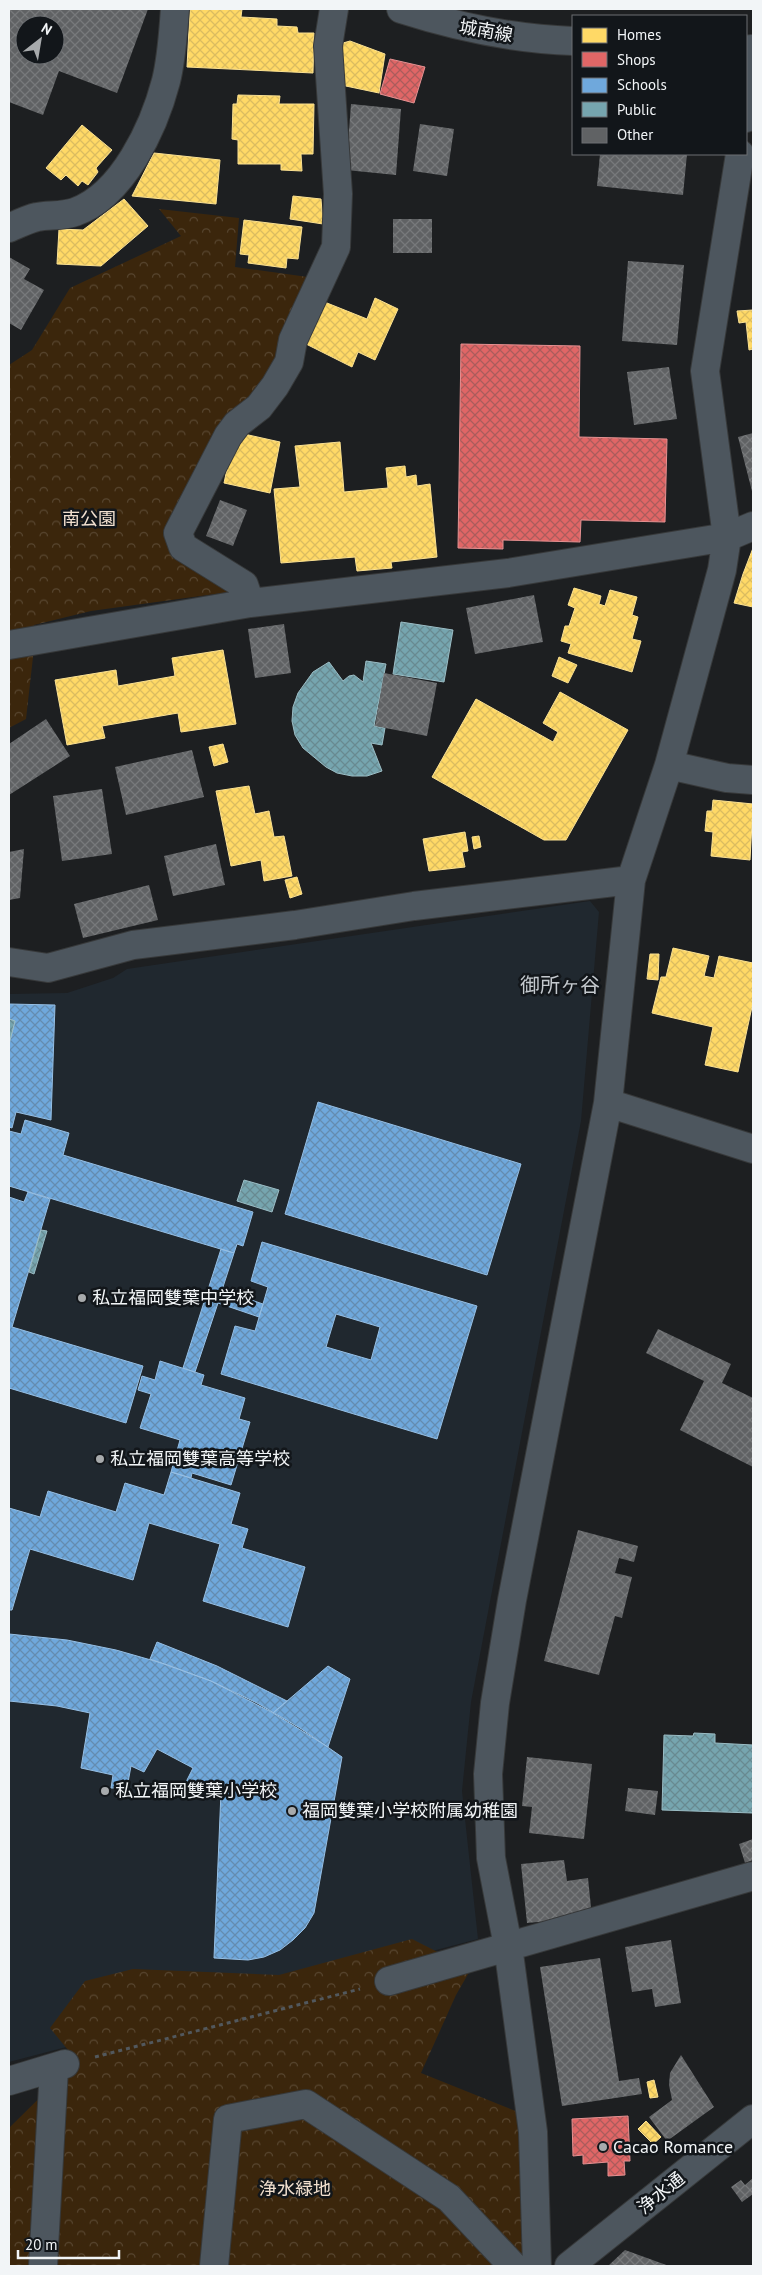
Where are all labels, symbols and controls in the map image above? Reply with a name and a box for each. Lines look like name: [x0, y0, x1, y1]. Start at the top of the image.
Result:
street label: 城南線: [458, 14, 515, 47]
north arrow: [15, 15, 65, 65]
legend: [572, 15, 747, 155]
text: N: [38, 19, 55, 39]
text: Homes: [617, 25, 661, 44]
text: Shops: [617, 50, 656, 69]
text: Schools: [617, 75, 667, 94]
text: Public: [617, 100, 656, 119]
text: Other: [617, 125, 653, 144]
park label: 南公園: [62, 507, 116, 530]
district label: 御所ヶ谷: [520, 972, 600, 998]
place label: 私立福岡雙葉中学校: [92, 1286, 254, 1309]
marker: 私立福岡雙葉中学校: [76, 1292, 88, 1304]
place label: 私立福岡雙葉高等学校: [110, 1447, 290, 1470]
marker: 私立福岡雙葉高等学校: [94, 1453, 106, 1465]
place label: 私立福岡雙葉小学校: [115, 1779, 277, 1802]
marker: 私立福岡雙葉小学校: [99, 1785, 111, 1797]
place label: 福岡雙葉小学校附属幼稚園: [302, 1799, 518, 1822]
marker: 福岡雙葉小学校附属幼稚園: [286, 1805, 298, 1817]
place label: Cacao Romance: [613, 2135, 733, 2158]
marker: Cacao Romance: [597, 2141, 609, 2153]
street label: 浄水通: [632, 2167, 689, 2219]
park label: 浄水緑地: [259, 2177, 331, 2200]
scale bar: [18, 2228, 119, 2260]
text: 20 m: [25, 2235, 58, 2254]

